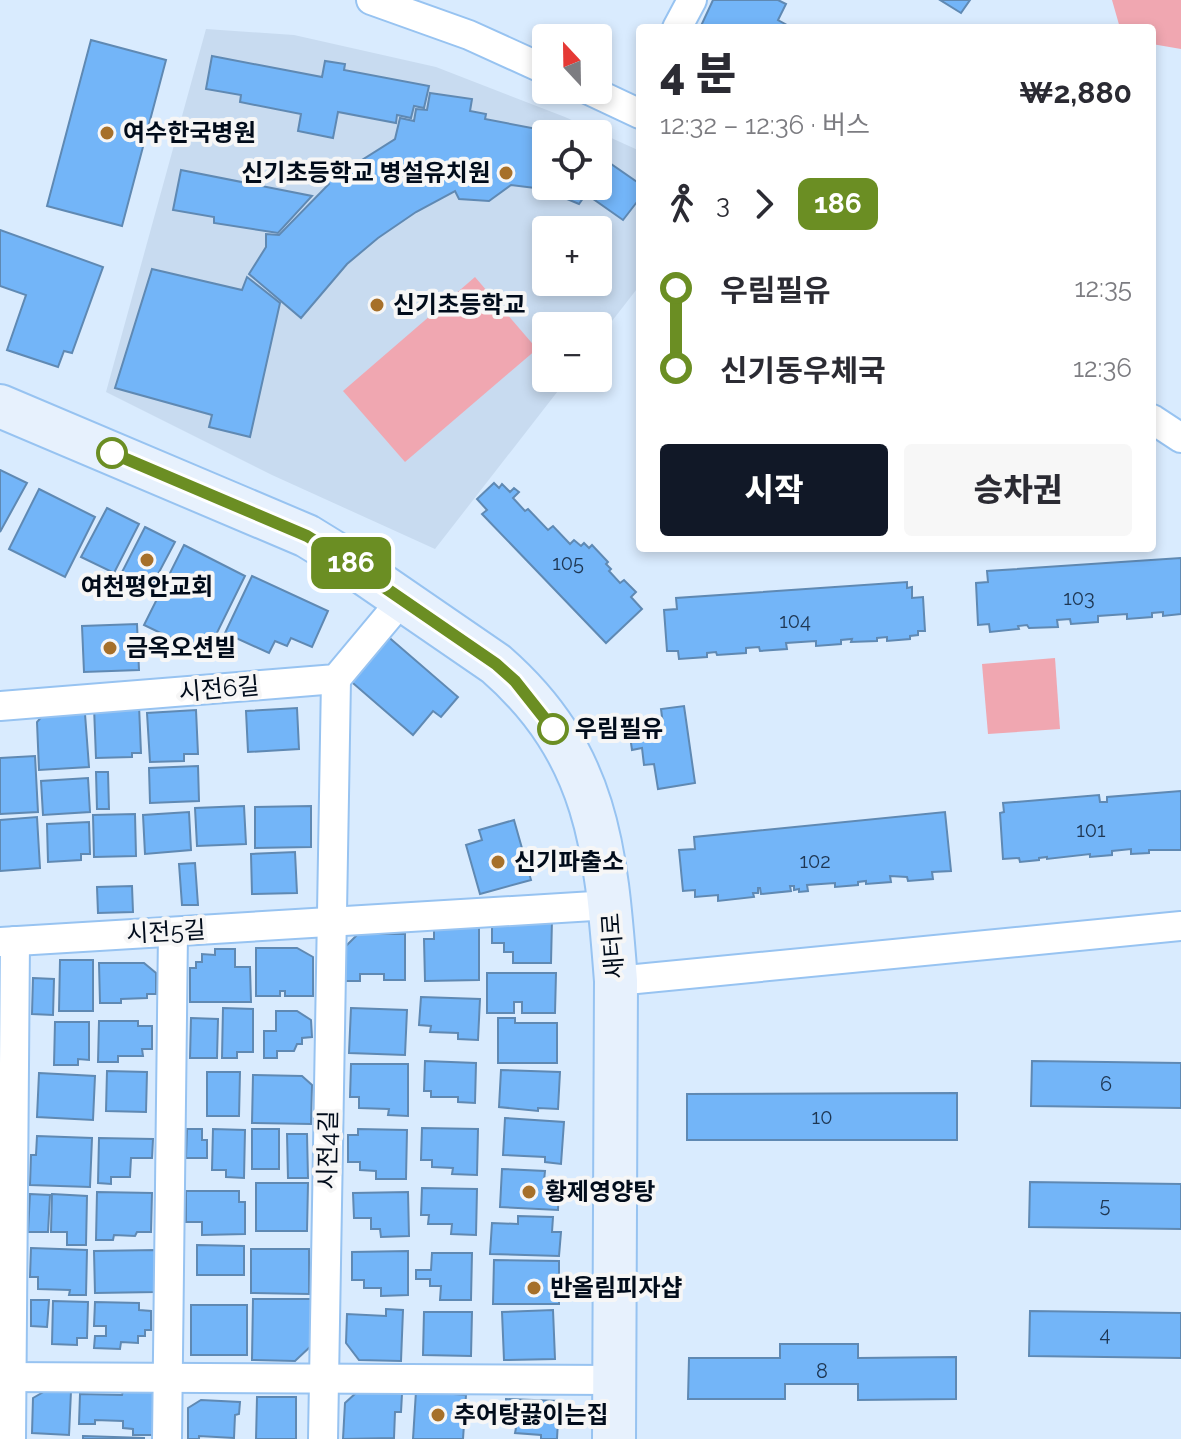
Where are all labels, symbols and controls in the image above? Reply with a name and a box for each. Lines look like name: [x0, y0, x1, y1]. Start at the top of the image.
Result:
north arrow: [532, 24, 612, 104]
map controls: [532, 24, 612, 392]
text: 4 분: [660, 48, 736, 99]
text: ₩2,880: [1019, 75, 1132, 110]
text: 12:32 – 12:36 · 버스: [660, 110, 870, 140]
place label: 여수한국병원: [123, 118, 255, 147]
button: locate: [532, 120, 612, 200]
marker: 여수한국병원: [98, 124, 116, 142]
place label: 신기초등학교 병설유치원: [241, 158, 490, 187]
marker: 신기초등학교 병설유치원: [497, 164, 515, 182]
icon: walk: [660, 182, 704, 226]
icon: forward: [742, 182, 786, 226]
text: 186: [814, 187, 862, 220]
text: 3: [716, 189, 730, 219]
button: +: [532, 216, 612, 296]
text: 우림필유: [720, 273, 830, 308]
text: 12:35: [1074, 273, 1132, 303]
place label: 신기초등학교: [393, 290, 525, 319]
marker: 신기초등학교: [368, 296, 386, 314]
button: −: [532, 312, 612, 392]
text: 신기동우체국: [720, 353, 886, 388]
text: 12:36: [1073, 353, 1132, 383]
unlabelled marker: [97, 438, 127, 468]
button: 시작: [660, 444, 888, 536]
button: 승차권: [904, 444, 1132, 536]
line badge: 186: [305, 537, 397, 589]
text: 186: [327, 546, 375, 579]
marker: 여천평안교회: [138, 551, 156, 569]
house number: 105: [552, 551, 584, 575]
place label: 여천평안교회: [81, 572, 213, 601]
house number: 103: [1063, 586, 1095, 610]
house number: 104: [779, 609, 811, 633]
place label: 금옥오션빌: [126, 633, 236, 662]
marker: 금옥오션빌: [101, 639, 119, 657]
street label: 시전6길: [177, 671, 260, 706]
marker: 우림필유: [538, 714, 568, 744]
place label: 우림필유: [575, 714, 663, 743]
house number: 101: [1076, 818, 1106, 842]
place label: 신기파출소: [514, 847, 624, 876]
house number: 102: [799, 849, 831, 873]
marker: 신기파출소: [489, 853, 507, 871]
street label: 새터로: [596, 912, 629, 980]
street label: 시전5길: [126, 915, 206, 948]
house number: 6: [1100, 1072, 1112, 1096]
house number: 10: [812, 1105, 832, 1129]
street label: 시전4길: [312, 1110, 343, 1190]
place label: 황제영양탕: [545, 1177, 655, 1206]
marker: 황제영양탕: [520, 1183, 538, 1201]
house number: 5: [1100, 1193, 1111, 1217]
place label: 반올림피자샵: [550, 1273, 682, 1302]
marker: 반올림피자샵: [525, 1279, 543, 1297]
house number: 4: [1100, 1322, 1111, 1346]
house number: 8: [816, 1359, 828, 1383]
place label: 추어탕끓이는집: [454, 1400, 609, 1429]
marker: 추어탕끓이는집: [429, 1406, 447, 1424]

